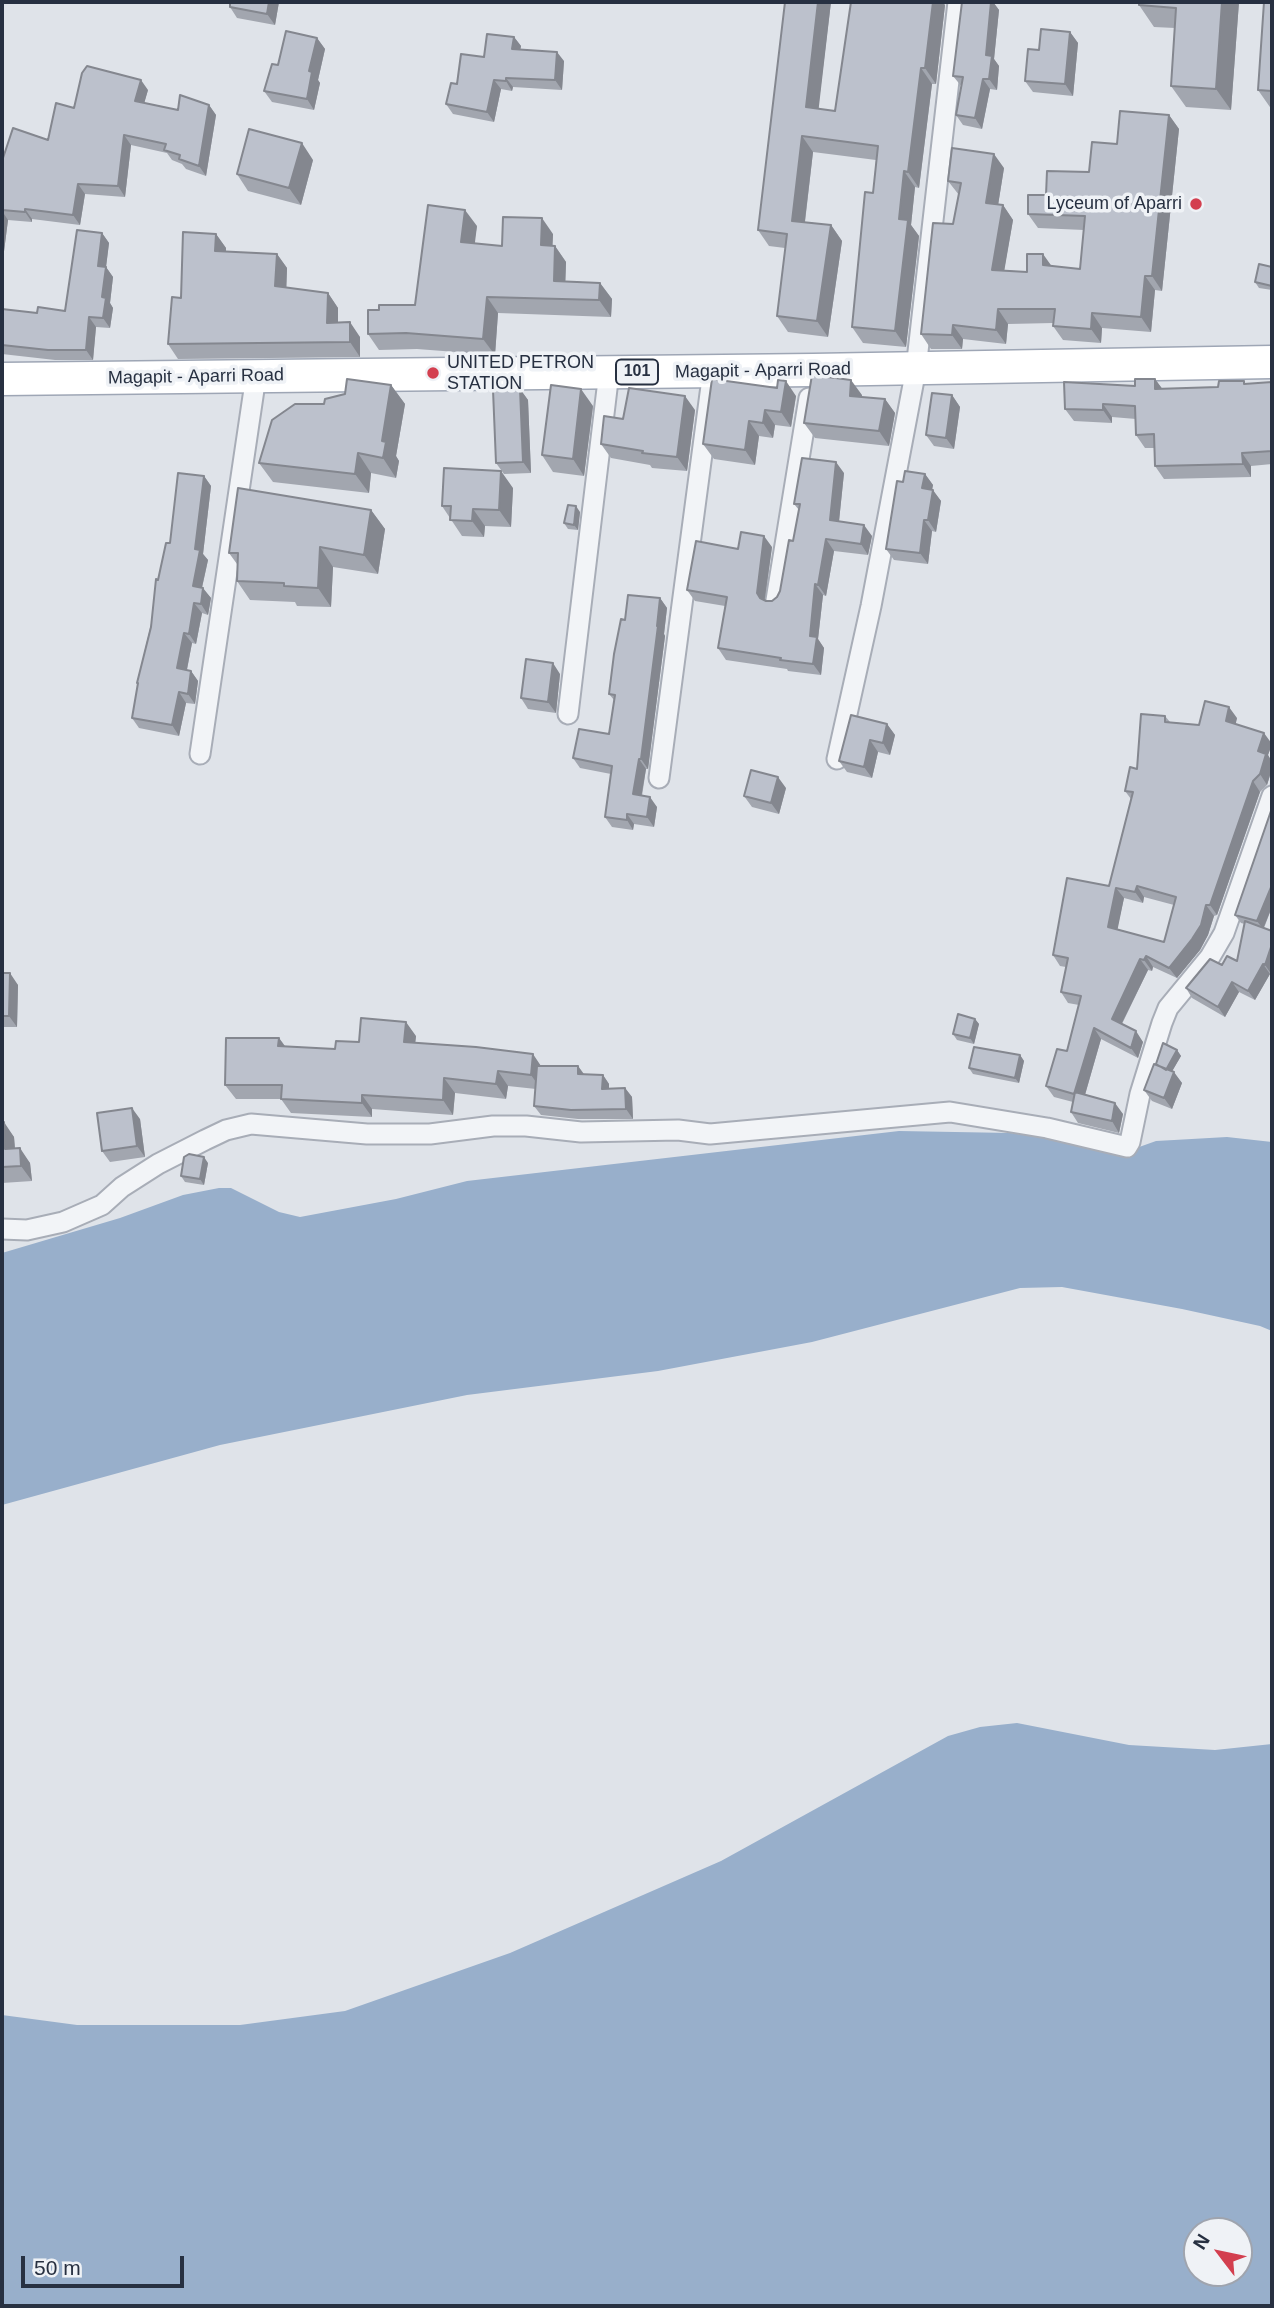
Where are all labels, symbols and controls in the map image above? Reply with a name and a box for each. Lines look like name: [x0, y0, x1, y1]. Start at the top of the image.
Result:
place label: Lyceum of Aparri: [1047, 193, 1182, 215]
marker: Lyceum of Aparri: [1188, 196, 1204, 212]
place label: UNITED PETRON STATION: [447, 352, 594, 394]
street label: Magapit - Aparri Road: [675, 359, 851, 383]
road number: 101: [616, 360, 658, 384]
street label: Magapit - Aparri Road: [108, 365, 284, 389]
marker: UNITED PETRON STATION: [425, 365, 441, 381]
north arrow: [1183, 2217, 1253, 2287]
text: N: [1189, 2230, 1214, 2253]
scale bar: [24, 2242, 187, 2286]
text: 50 m: [34, 2256, 81, 2279]

